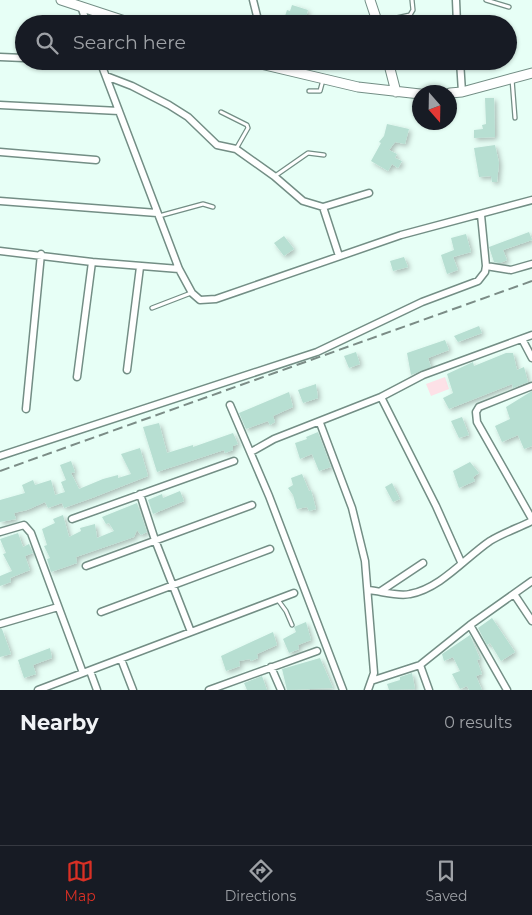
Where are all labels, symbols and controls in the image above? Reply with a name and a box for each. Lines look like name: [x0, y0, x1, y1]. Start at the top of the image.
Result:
search box: [15, 15, 517, 70]
icon: search: [33, 29, 61, 57]
text: Search here: [73, 31, 186, 54]
north arrow: [412, 85, 457, 130]
text: Nearby: [20, 710, 99, 735]
text: 0 results: [444, 713, 512, 732]
tab: Map: [65, 857, 96, 905]
tab: Directions: [225, 857, 296, 905]
tab: Saved: [425, 857, 467, 905]

